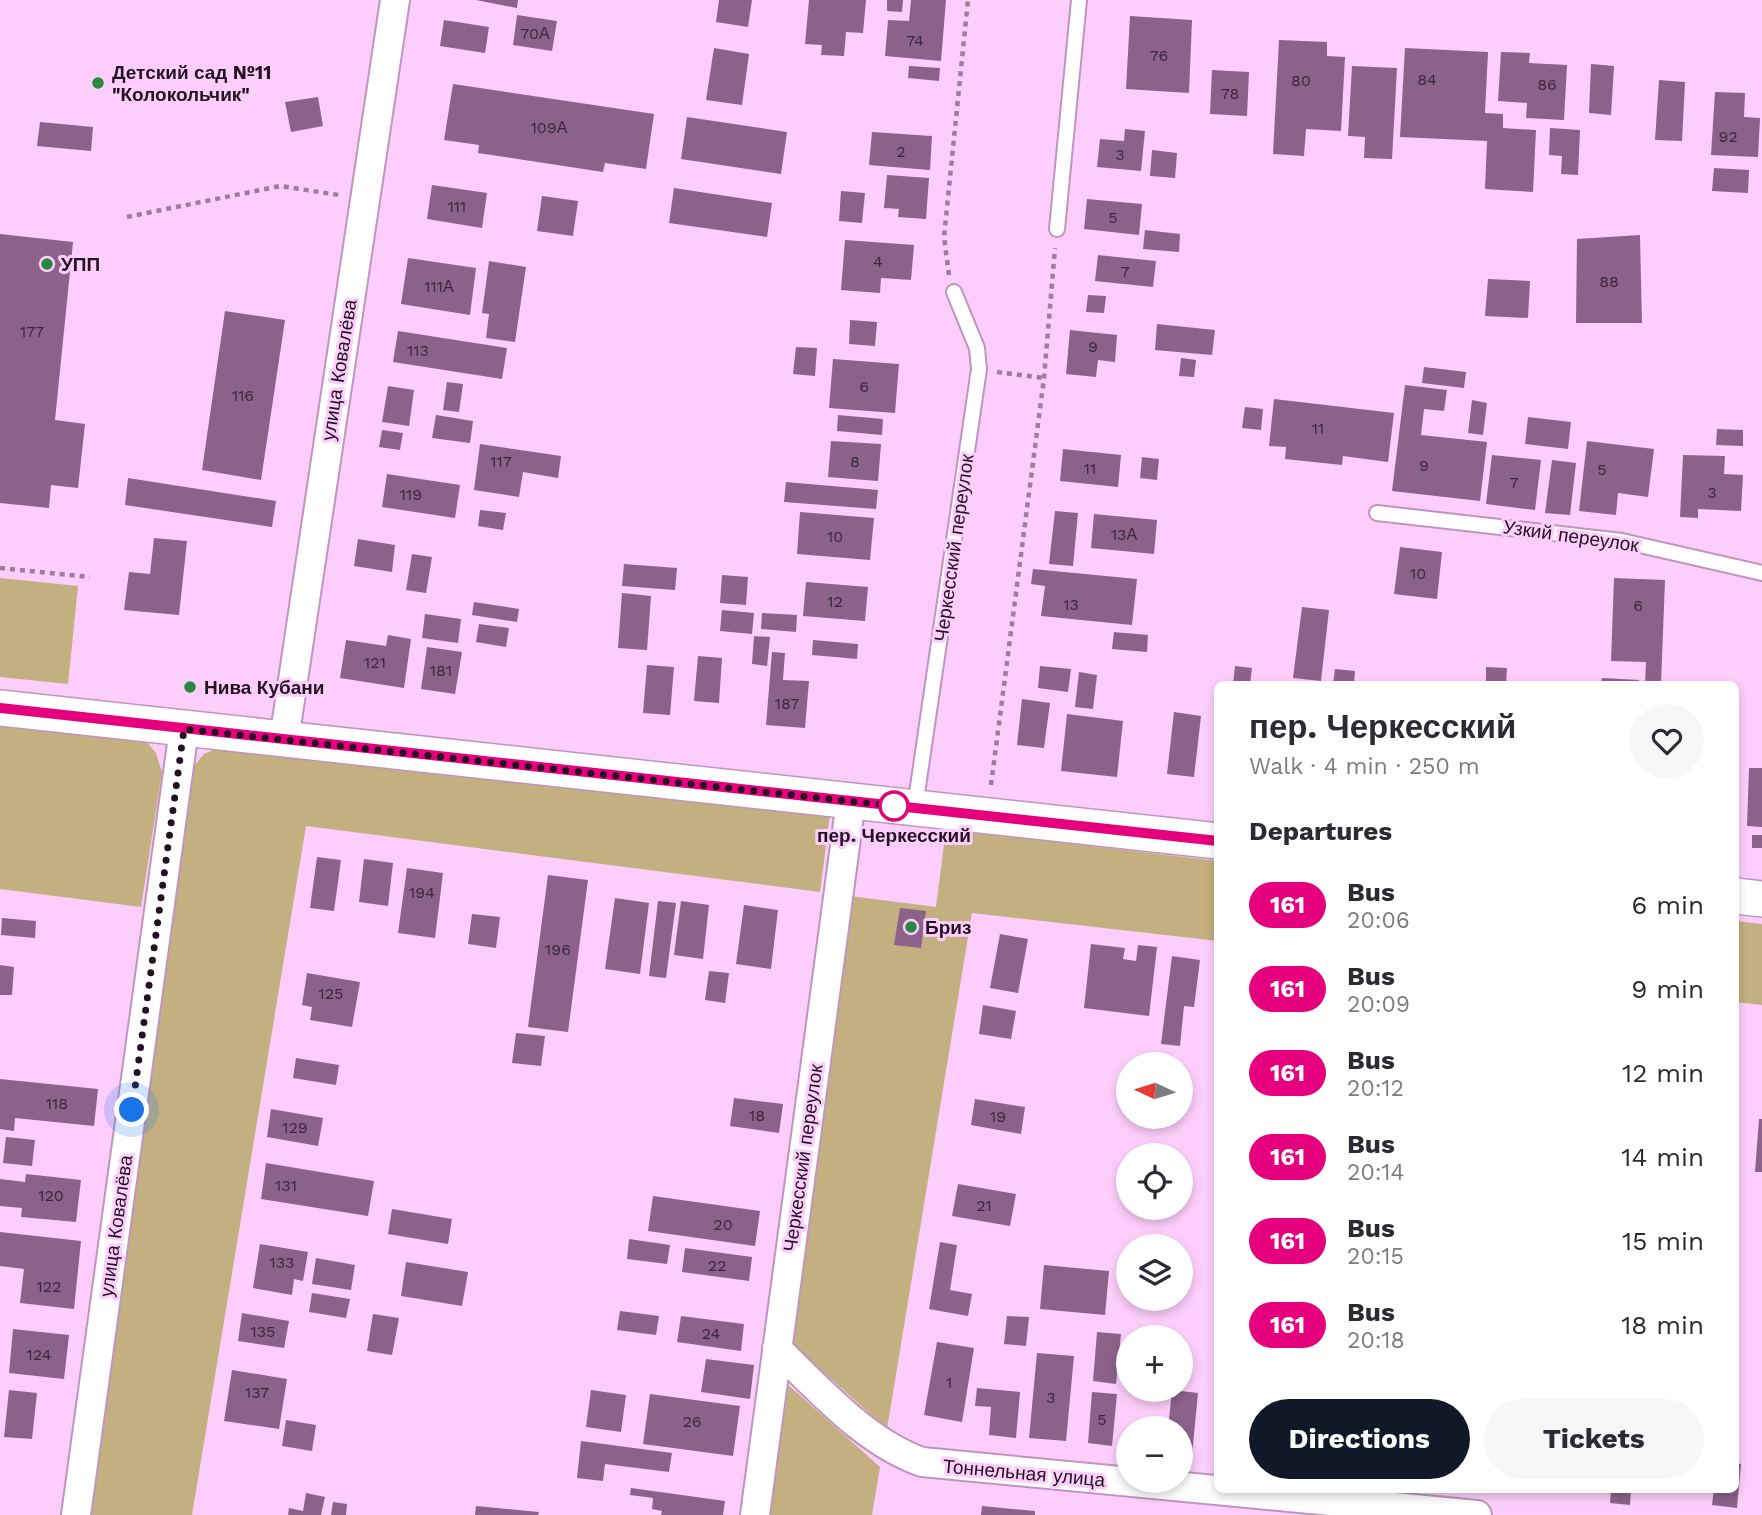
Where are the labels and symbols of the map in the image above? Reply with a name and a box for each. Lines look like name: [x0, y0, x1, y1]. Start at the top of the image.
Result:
house number: 70А: [520, 24, 550, 43]
house number: 74: [906, 31, 924, 50]
house number: 76: [1150, 46, 1168, 65]
place label: Детский сад №11 "Колокольчик": [112, 61, 271, 106]
house number: 84: [1417, 70, 1437, 89]
house number: 80: [1291, 71, 1311, 90]
marker: Детский сад №11 "Колокольчик": [90, 75, 106, 91]
house number: 86: [1537, 75, 1557, 94]
house number: 78: [1221, 84, 1239, 103]
house number: 109А: [531, 118, 568, 137]
house number: 92: [1718, 127, 1738, 146]
house number: 2: [896, 142, 906, 161]
house number: 3: [1115, 145, 1125, 164]
house number: 111: [448, 197, 466, 216]
house number: 5: [1108, 208, 1118, 227]
house number: 4: [873, 252, 883, 271]
place label: УПП: [61, 253, 100, 276]
marker: УПП: [39, 256, 55, 272]
house number: 7: [1121, 262, 1130, 281]
house number: 88: [1599, 272, 1619, 291]
house number: 111А: [424, 277, 454, 296]
street label: улица Ковалёва: [316, 297, 362, 442]
house number: 177: [20, 322, 44, 341]
house number: 9: [1088, 337, 1098, 356]
house number: 113: [407, 341, 429, 360]
house number: 6: [859, 377, 869, 396]
house number: 116: [232, 386, 254, 405]
house number: 11: [1312, 419, 1324, 438]
house number: 117: [490, 452, 512, 471]
house number: 8: [850, 452, 860, 471]
street label: Черкесский переулок: [929, 452, 979, 643]
house number: 9: [1419, 456, 1429, 475]
house number: 11: [1084, 459, 1096, 478]
house number: 5: [1597, 460, 1607, 479]
house number: 7: [1510, 473, 1519, 492]
house number: 3: [1707, 483, 1717, 502]
house number: 119: [400, 485, 422, 504]
street label: Узкий переулок: [1502, 515, 1641, 557]
house number: 13А: [1111, 525, 1137, 544]
house number: 10: [827, 527, 843, 546]
house number: 10: [1410, 564, 1426, 583]
house number: 12: [827, 592, 843, 611]
house number: 13: [1063, 595, 1079, 614]
house number: 6: [1633, 596, 1643, 615]
house number: 121: [364, 653, 386, 672]
house number: 181: [430, 661, 452, 680]
place label: Нива Кубани: [204, 676, 324, 699]
marker: Нива Кубани: [182, 679, 198, 695]
house number: 187: [775, 694, 799, 713]
marker: пер. Черкесский: [879, 791, 909, 821]
place label: пер. Черкесский: [817, 824, 971, 847]
house number: 194: [409, 883, 435, 902]
place label: Бриз: [925, 916, 971, 939]
marker: Бриз: [903, 919, 919, 935]
house number: 196: [545, 940, 571, 959]
house number: 125: [319, 984, 343, 1003]
north arrow: [1116, 1052, 1194, 1129]
street label: Черкесский переулок: [778, 1062, 828, 1253]
your location: [114, 1092, 149, 1127]
house number: 118: [46, 1094, 68, 1113]
house number: 18: [749, 1106, 765, 1125]
house number: 19: [990, 1107, 1006, 1126]
house number: 129: [282, 1118, 308, 1137]
street label: улица Ковалёва: [95, 1153, 137, 1298]
house number: 131: [275, 1176, 297, 1195]
house number: 120: [38, 1186, 64, 1205]
house number: 21: [976, 1196, 992, 1215]
house number: 20: [713, 1215, 733, 1234]
house number: 133: [270, 1253, 294, 1272]
house number: 22: [708, 1256, 726, 1275]
house number: 122: [37, 1277, 61, 1296]
house number: 135: [251, 1322, 275, 1341]
house number: 24: [702, 1324, 721, 1343]
house number: 124: [27, 1345, 52, 1364]
house number: 1: [946, 1373, 952, 1392]
house number: 137: [245, 1383, 269, 1402]
house number: 3: [1046, 1388, 1056, 1407]
house number: 5: [1097, 1410, 1107, 1429]
house number: 26: [682, 1412, 702, 1431]
street label: Тоннельная улица: [942, 1454, 1106, 1492]

